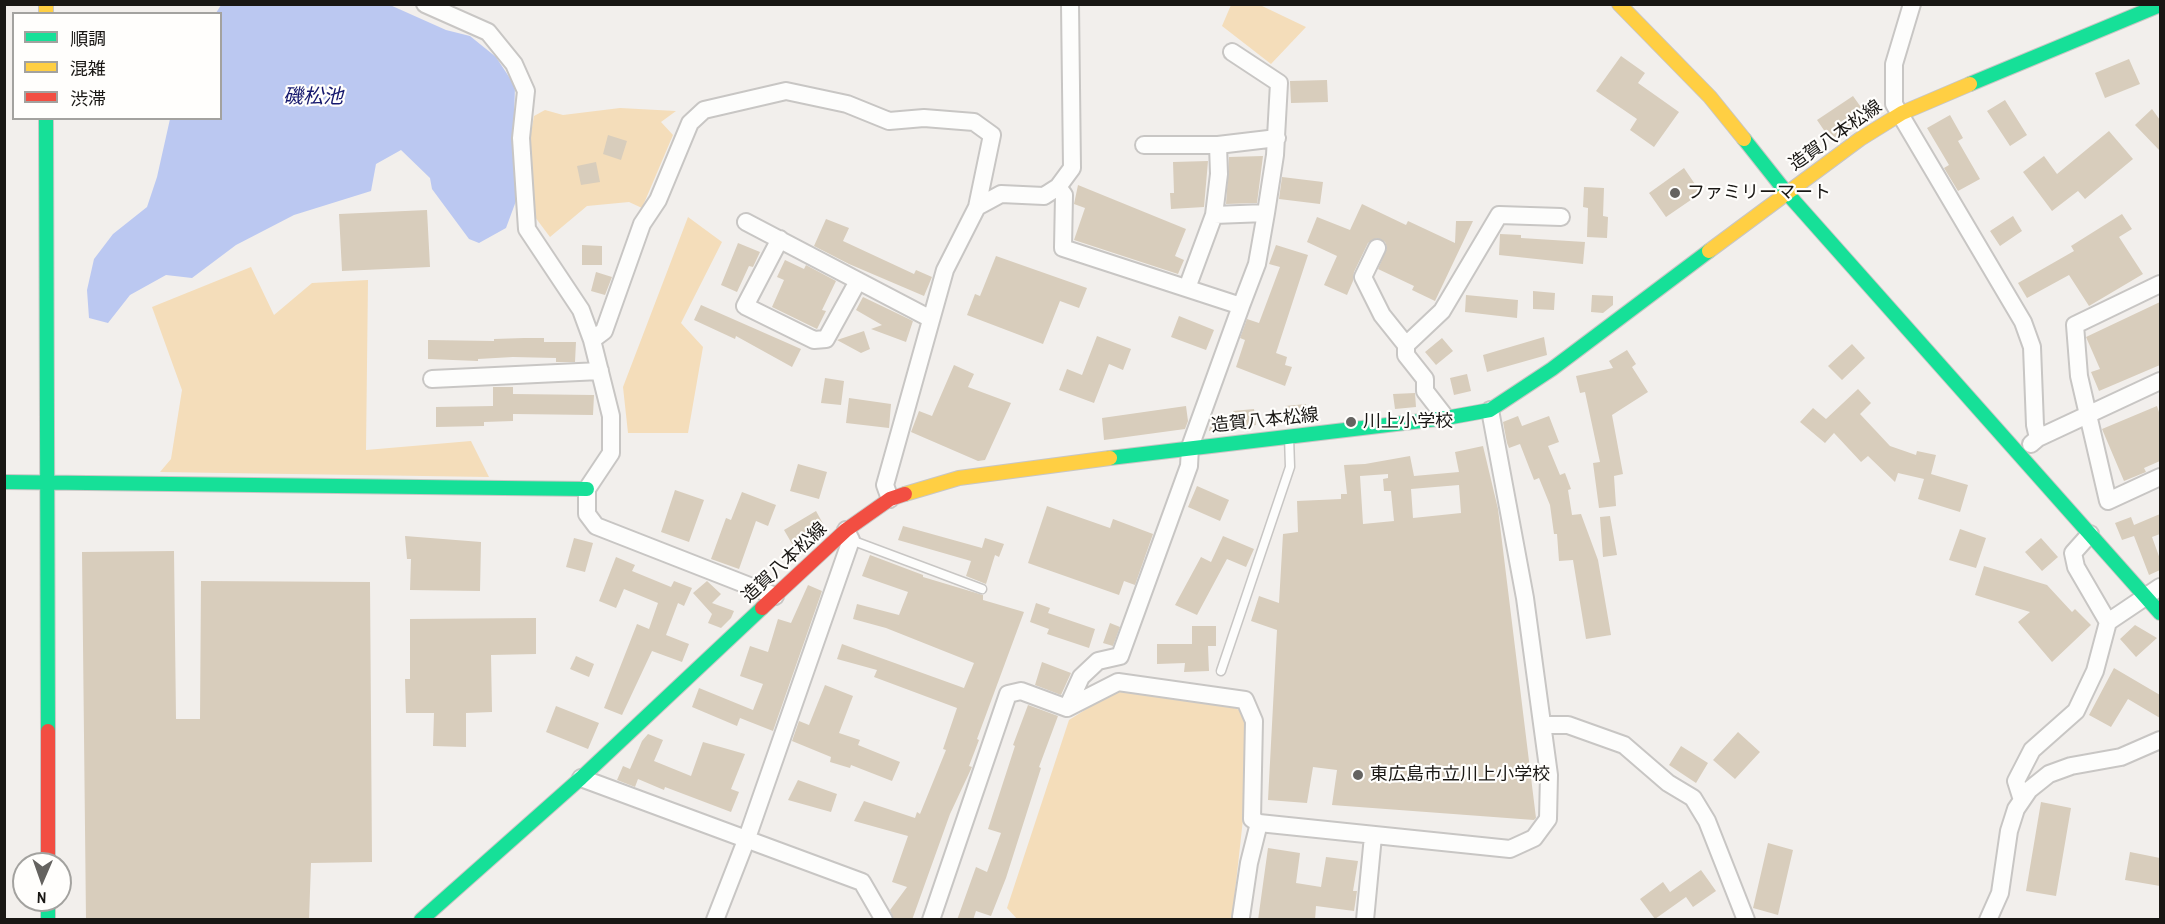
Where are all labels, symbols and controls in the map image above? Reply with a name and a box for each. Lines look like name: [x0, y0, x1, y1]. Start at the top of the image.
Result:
legend: [12, 12, 222, 120]
text: 順調: [70, 26, 106, 51]
text: 混雑: [70, 56, 106, 81]
text: 渋滞: [70, 86, 106, 111]
water label: 磯松池: [283, 86, 343, 110]
street label: 造賀八本松線: [1786, 96, 1886, 176]
place label: ファミリーマート: [1687, 182, 1831, 204]
marker: ファミリーマート: [1668, 186, 1682, 200]
street label: 造賀八本松線: [1210, 405, 1320, 437]
place label: 川上小学校: [1363, 411, 1453, 433]
marker: 川上小学校: [1344, 415, 1358, 429]
street label: 造賀八本松線: [738, 518, 832, 608]
place label: 東広島市立川上小学校: [1370, 764, 1550, 786]
marker: 東広島市立川上小学校: [1351, 768, 1365, 782]
north arrow: [12, 852, 72, 912]
text: N: [36, 887, 47, 909]

